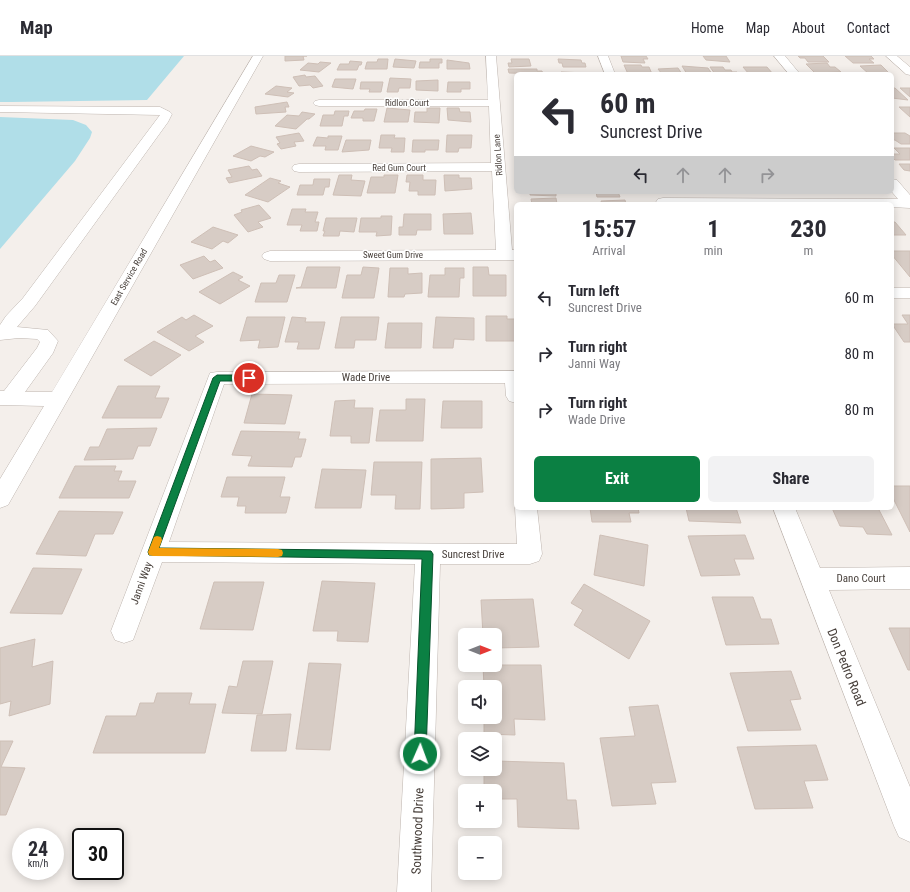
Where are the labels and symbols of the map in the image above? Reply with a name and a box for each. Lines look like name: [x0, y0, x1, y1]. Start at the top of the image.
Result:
street label: Ridlon Court: [385, 98, 429, 108]
street label: Ridlon Lane: [492, 134, 504, 176]
street label: Red Gum Court: [372, 163, 426, 173]
street label: East Service Road: [109, 247, 149, 307]
street label: Sweet Gum Drive: [363, 250, 423, 260]
pin: [232, 361, 266, 395]
street label: Wade Drive: [342, 371, 390, 384]
street label: Suncrest Drive: [442, 548, 504, 561]
street label: Janni Way: [128, 560, 155, 606]
street label: Dano Court: [837, 572, 885, 585]
street label: Don Pedro Road: [824, 626, 869, 708]
north arrow: [458, 628, 502, 672]
position arrow: [399, 733, 441, 775]
street label: Southwood Drive: [408, 788, 427, 875]
speed limit sign: 30: [72, 828, 124, 880]

